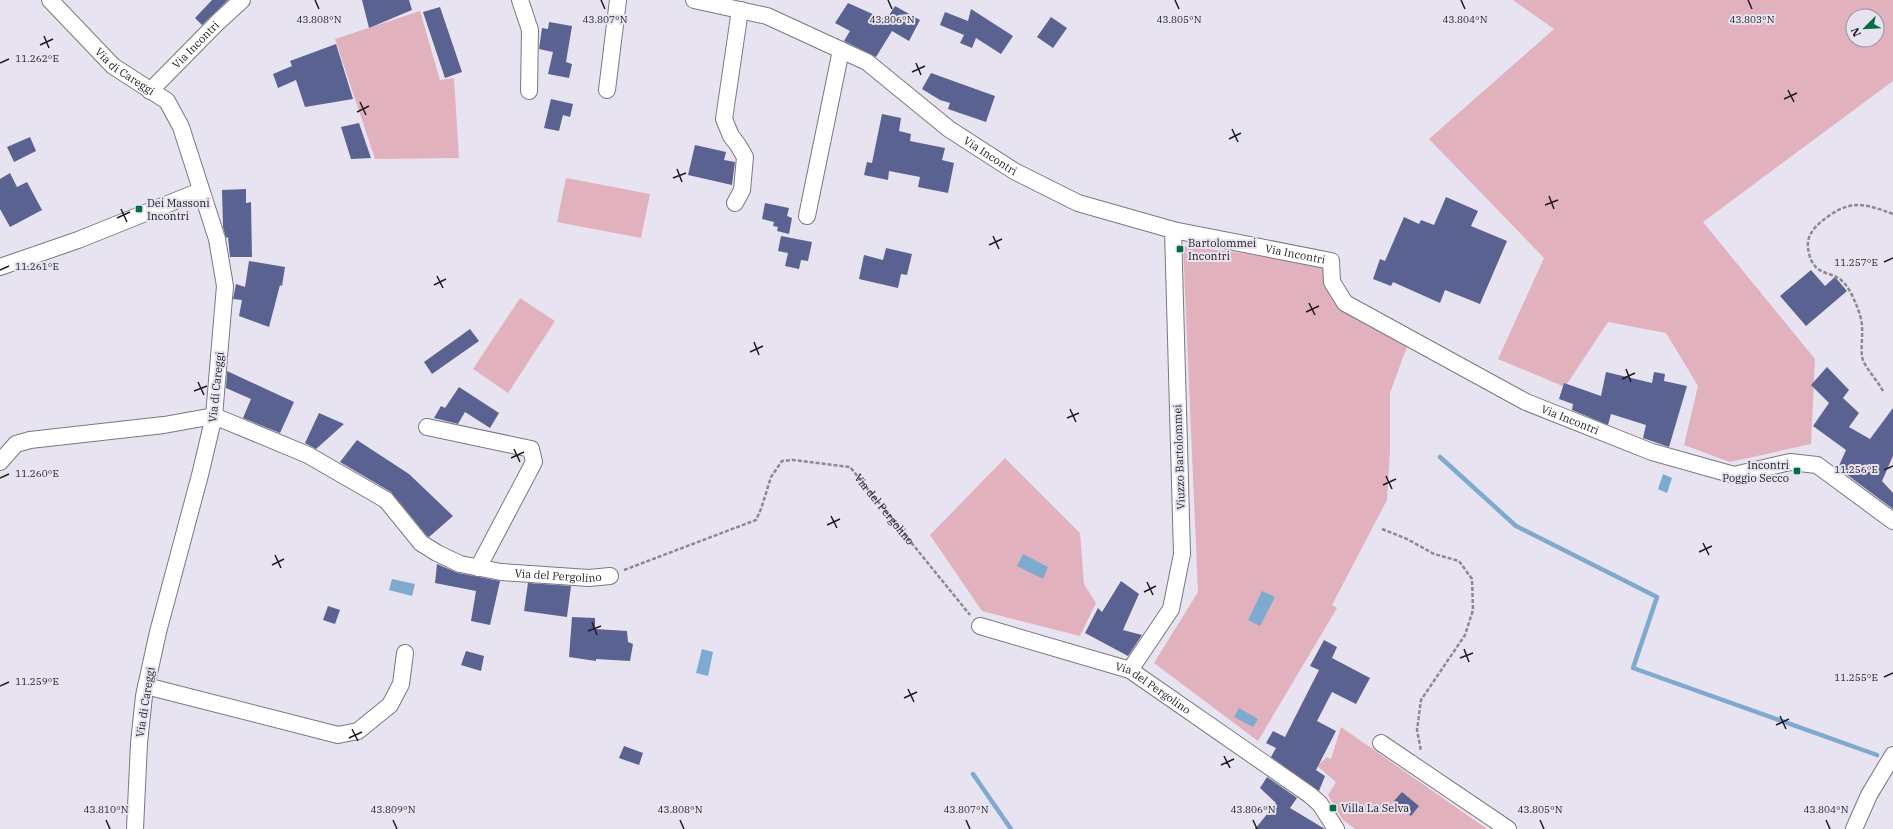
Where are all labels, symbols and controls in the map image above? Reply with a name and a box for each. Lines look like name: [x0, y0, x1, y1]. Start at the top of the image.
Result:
north arrow: [1845, 8, 1885, 48]
text: 43.808°N: [296, 13, 342, 26]
text: 43.807°N: [582, 13, 628, 26]
text: 43.806°N: [869, 13, 915, 26]
text: 43.805°N: [1156, 13, 1202, 26]
text: 43.804°N: [1442, 13, 1488, 26]
text: 43.803°N: [1729, 13, 1775, 26]
street label: Via Incontri: [169, 18, 222, 71]
text: N: [1848, 25, 1864, 39]
street label: Via di Careggi: [92, 45, 158, 98]
text: 11.262°E: [15, 52, 59, 65]
street label: Via Incontri: [961, 133, 1020, 179]
place label: Dei Massoni Incontri: [147, 196, 210, 223]
marker: Dei Massoni Incontri: [134, 204, 144, 214]
place label: Bartolommei Incontri: [1188, 236, 1257, 263]
street label: Via Incontri: [1264, 241, 1327, 267]
marker: Bartolommei Incontri: [1175, 244, 1185, 254]
text: 11.257°E: [1834, 256, 1878, 269]
text: 11.261°E: [15, 260, 59, 273]
street label: Via di Careggi: [205, 350, 227, 423]
street label: Via Incontri: [1539, 402, 1602, 438]
street label: Viuzzo Bartolommei: [1170, 404, 1188, 510]
place label: Incontri Poggio Secco: [1722, 458, 1790, 485]
text: 11.256°E: [1834, 463, 1878, 476]
marker: Incontri Poggio Secco: [1792, 466, 1802, 476]
text: 11.260°E: [15, 467, 59, 480]
street label: Via del Pergolino: [851, 471, 917, 548]
street label: Via del Pergolino: [514, 566, 602, 585]
street label: Via del Pergolino: [1114, 659, 1193, 717]
street label: Via di Careggi: [133, 665, 158, 738]
text: 11.255°E: [1834, 671, 1878, 684]
text: 11.259°E: [15, 675, 59, 688]
place label: Villa La Selva: [1341, 801, 1409, 815]
text: 43.810°N: [83, 803, 129, 816]
text: 43.809°N: [370, 803, 416, 816]
text: 43.808°N: [657, 803, 703, 816]
text: 43.807°N: [943, 803, 989, 816]
text: 43.806°N: [1230, 803, 1276, 816]
marker: Villa La Selva: [1328, 803, 1338, 813]
text: 43.805°N: [1517, 803, 1563, 816]
text: 43.804°N: [1803, 803, 1849, 816]

